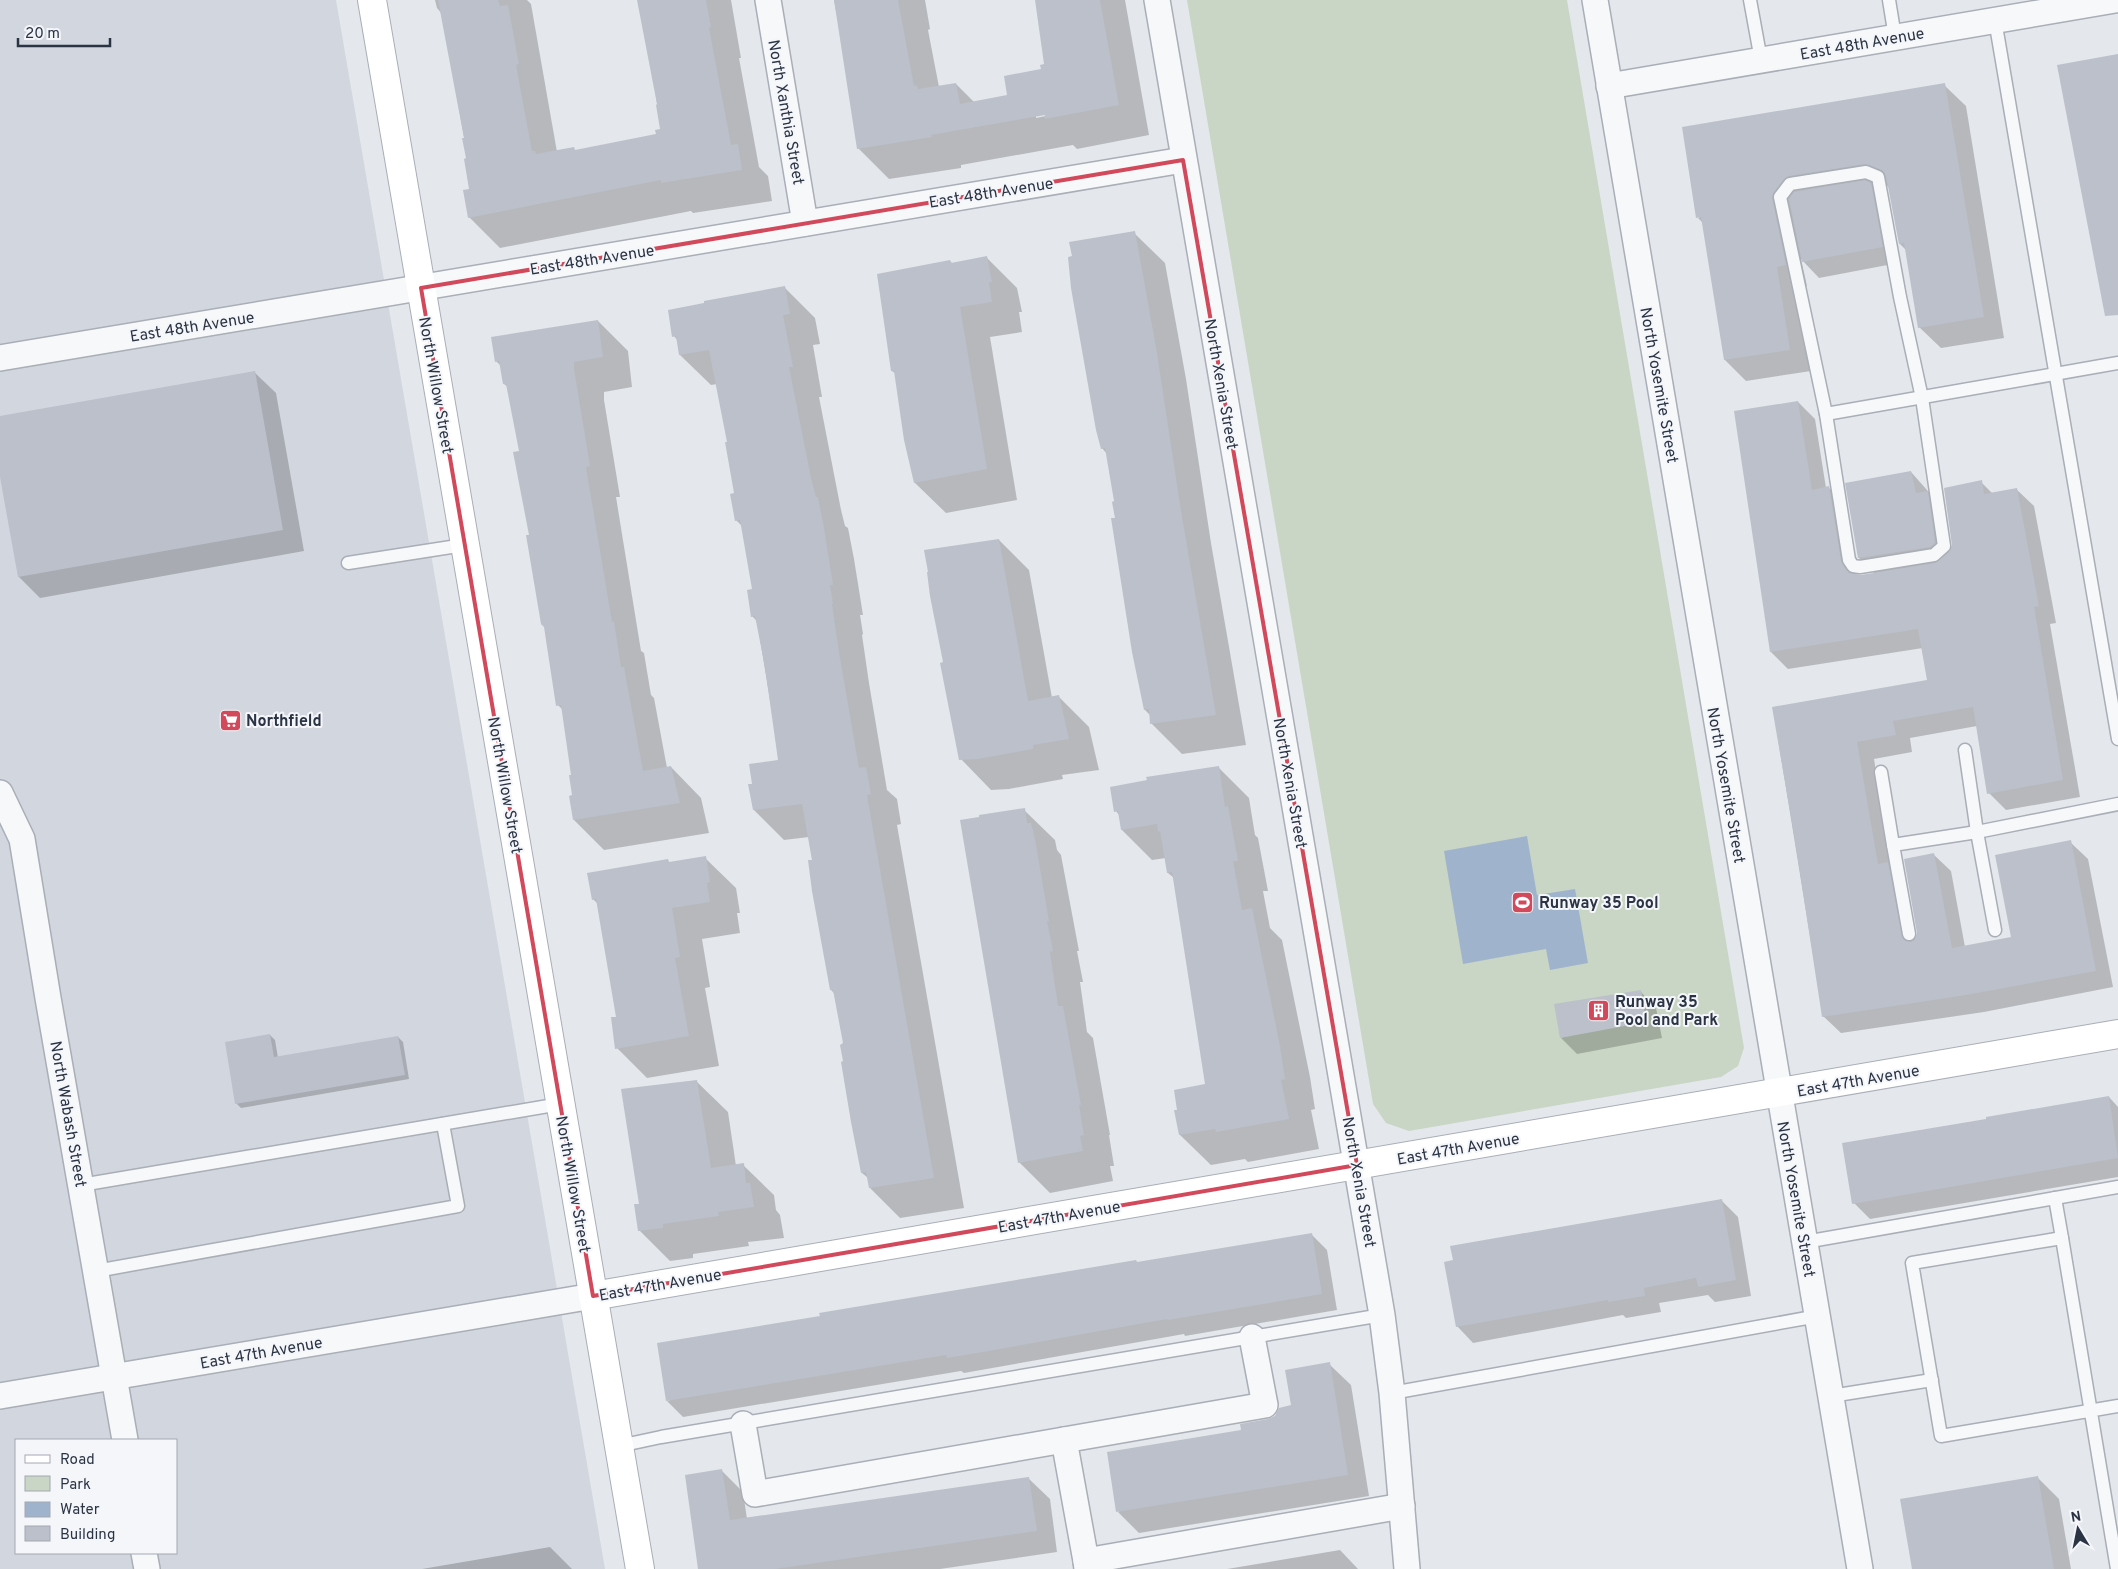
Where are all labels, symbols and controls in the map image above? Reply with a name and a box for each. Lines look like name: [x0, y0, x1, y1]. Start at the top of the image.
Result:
scale bar: [18, 15, 110, 47]
street label: East 48th Avenue: [1799, 24, 1926, 66]
text: 20 m: [25, 25, 60, 44]
street label: North Xanthia Street: [762, 38, 808, 187]
street label: East 48th Avenue: [928, 174, 1055, 214]
street label: East 48th Avenue: [529, 241, 656, 281]
street label: North Yosemite Street: [1634, 306, 1682, 465]
street label: East 48th Avenue: [129, 308, 256, 348]
street label: North Willow Street: [413, 315, 457, 455]
street label: North Xenia Street: [1199, 317, 1241, 451]
street label: North Yosemite Street: [1701, 706, 1749, 865]
supermarket icon: Northfield: [218, 708, 242, 732]
place label: Northfield: [246, 712, 322, 732]
street label: North Willow Street: [482, 715, 526, 855]
street label: North Xenia Street: [1268, 716, 1310, 850]
sports icon: Runway 35 Pool: [1511, 890, 1535, 914]
place label: Runway 35 Pool: [1539, 894, 1659, 914]
place label: Runway 35 Pool and Park: [1615, 993, 1718, 1031]
building icon: Runway 35 Pool and Park: [1587, 998, 1611, 1022]
street label: North Wabash Street: [44, 1040, 90, 1189]
street label: East 47th Avenue: [1796, 1061, 1921, 1103]
street label: North Willow Street: [550, 1114, 594, 1254]
street label: North Xenia Street: [1337, 1115, 1379, 1249]
street label: North Yosemite Street: [1771, 1120, 1819, 1279]
street label: East 47th Avenue: [1396, 1129, 1521, 1171]
street label: East 47th Avenue: [997, 1197, 1122, 1239]
street label: East 47th Avenue: [598, 1265, 723, 1307]
street label: East 47th Avenue: [199, 1333, 324, 1375]
legend: [15, 1439, 178, 1554]
text: Road: [60, 1451, 95, 1470]
text: Park: [60, 1476, 91, 1495]
text: Water: [60, 1501, 100, 1520]
north arrow: [2053, 1504, 2103, 1554]
text: N: [2070, 1508, 2082, 1527]
text: Building: [60, 1526, 115, 1545]

